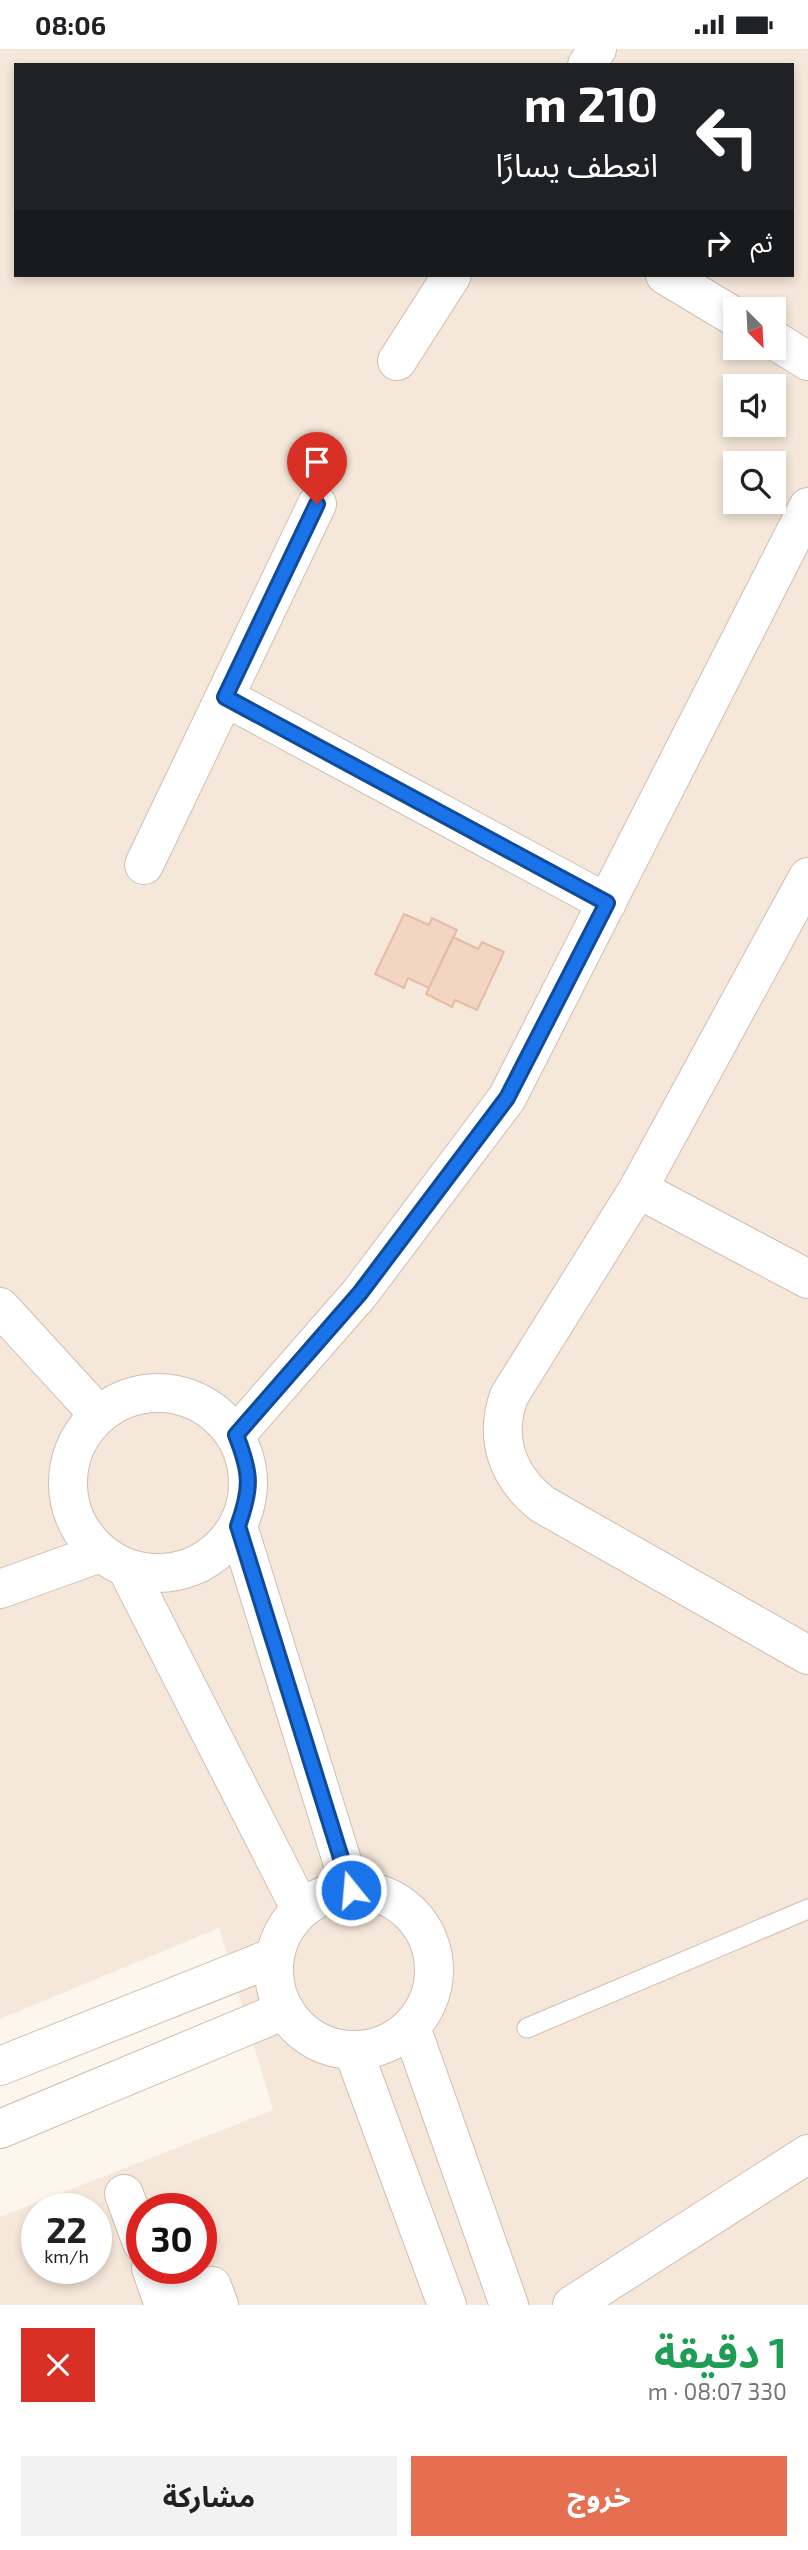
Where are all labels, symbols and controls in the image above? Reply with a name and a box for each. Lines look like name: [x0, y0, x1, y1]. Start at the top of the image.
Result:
text: 08:06: [35, 9, 106, 40]
text: 210 m: [524, 73, 658, 132]
icon: left: [682, 91, 773, 182]
text: انعطف يسارًا: [495, 145, 658, 183]
icon: right: [699, 224, 737, 262]
text: ثم: [751, 226, 773, 257]
north arrow: [723, 297, 786, 361]
map controls: [723, 297, 786, 514]
button: sound: [723, 374, 786, 437]
pin: [287, 432, 347, 504]
icon: arrive: [298, 443, 336, 481]
button: search: [723, 451, 786, 514]
position arrow: [314, 1853, 388, 1927]
speed limit sign: 30: [126, 2193, 217, 2284]
text: 22: [46, 2208, 87, 2250]
text: km/h: [44, 2245, 89, 2267]
text: 1 دقيقة: [654, 2326, 787, 2376]
button: close: [21, 2328, 95, 2402]
text: 330 m · 08:07: [648, 2377, 787, 2405]
button: مشاركة: [21, 2456, 397, 2536]
button: خروج: [411, 2456, 787, 2536]

